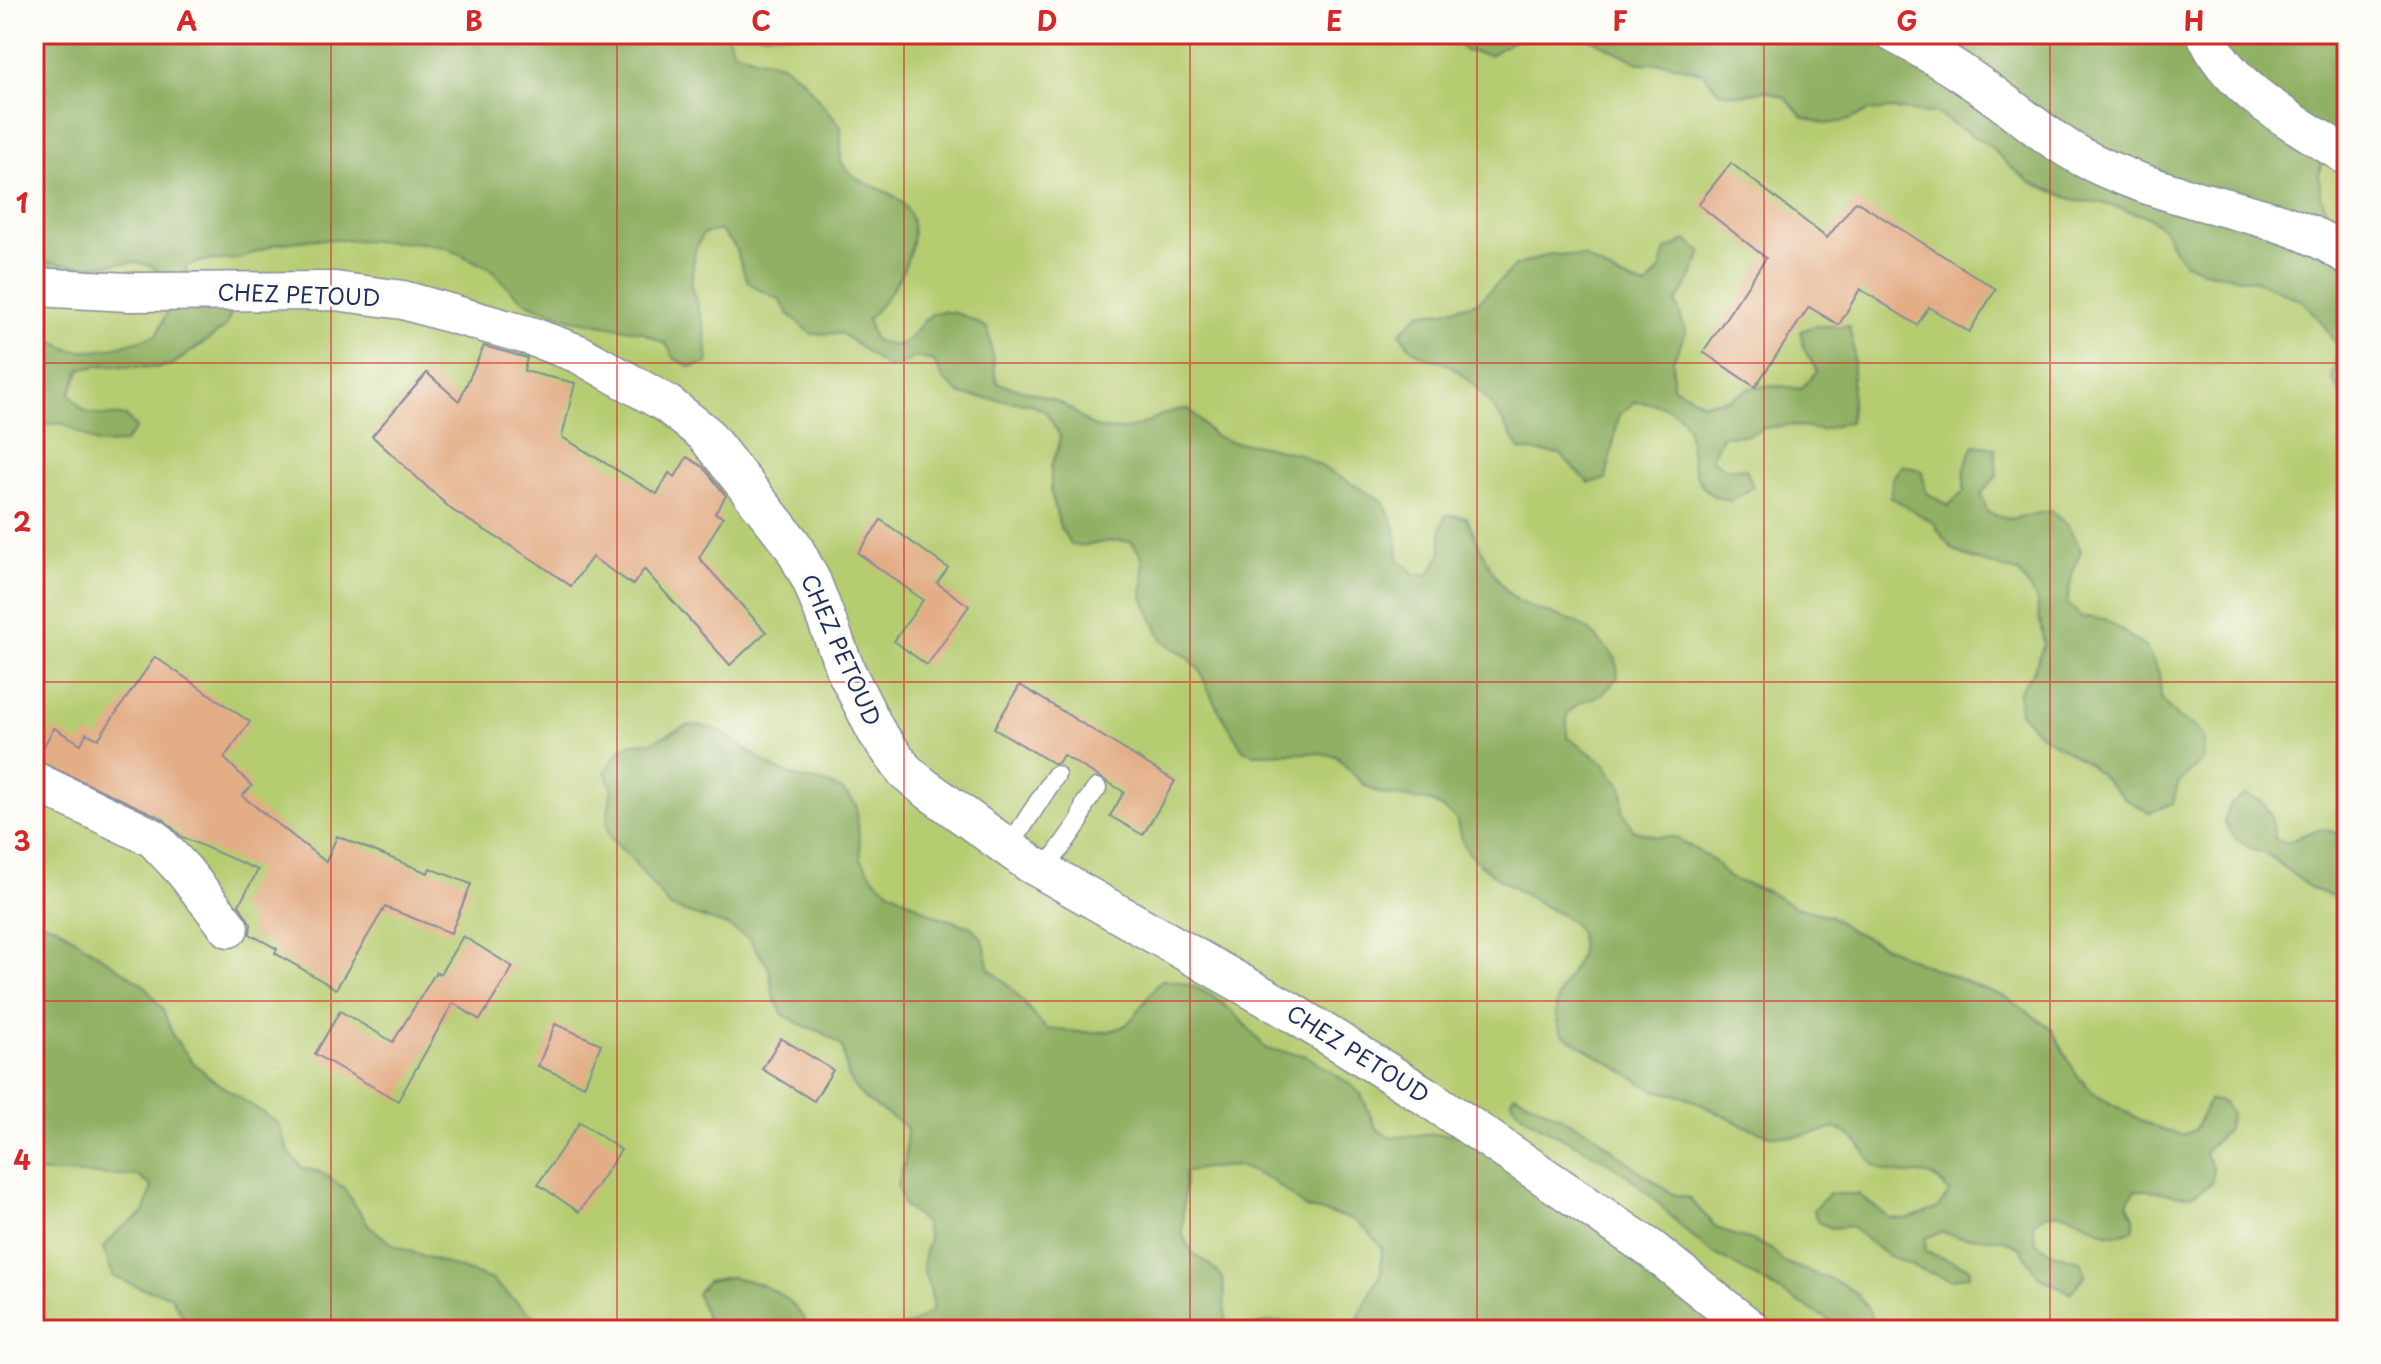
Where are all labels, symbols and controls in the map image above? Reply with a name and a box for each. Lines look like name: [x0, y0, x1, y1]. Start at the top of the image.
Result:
text: A: [177, 1, 197, 40]
text: B: [465, 1, 483, 40]
text: C: [751, 1, 771, 40]
text: D: [1037, 1, 1057, 40]
text: E: [1326, 1, 1342, 40]
text: F: [1612, 1, 1628, 40]
text: G: [1896, 1, 1918, 40]
text: H: [2184, 1, 2204, 40]
text: 1: [16, 183, 28, 222]
street label: CHEZ PETOUD: [217, 274, 381, 313]
text: 2: [13, 502, 31, 541]
street label: CHEZ PETOUD: [794, 568, 891, 731]
text: 3: [13, 821, 31, 860]
street label: CHEZ PETOUD: [1281, 996, 1437, 1110]
text: 4: [13, 1140, 31, 1179]

